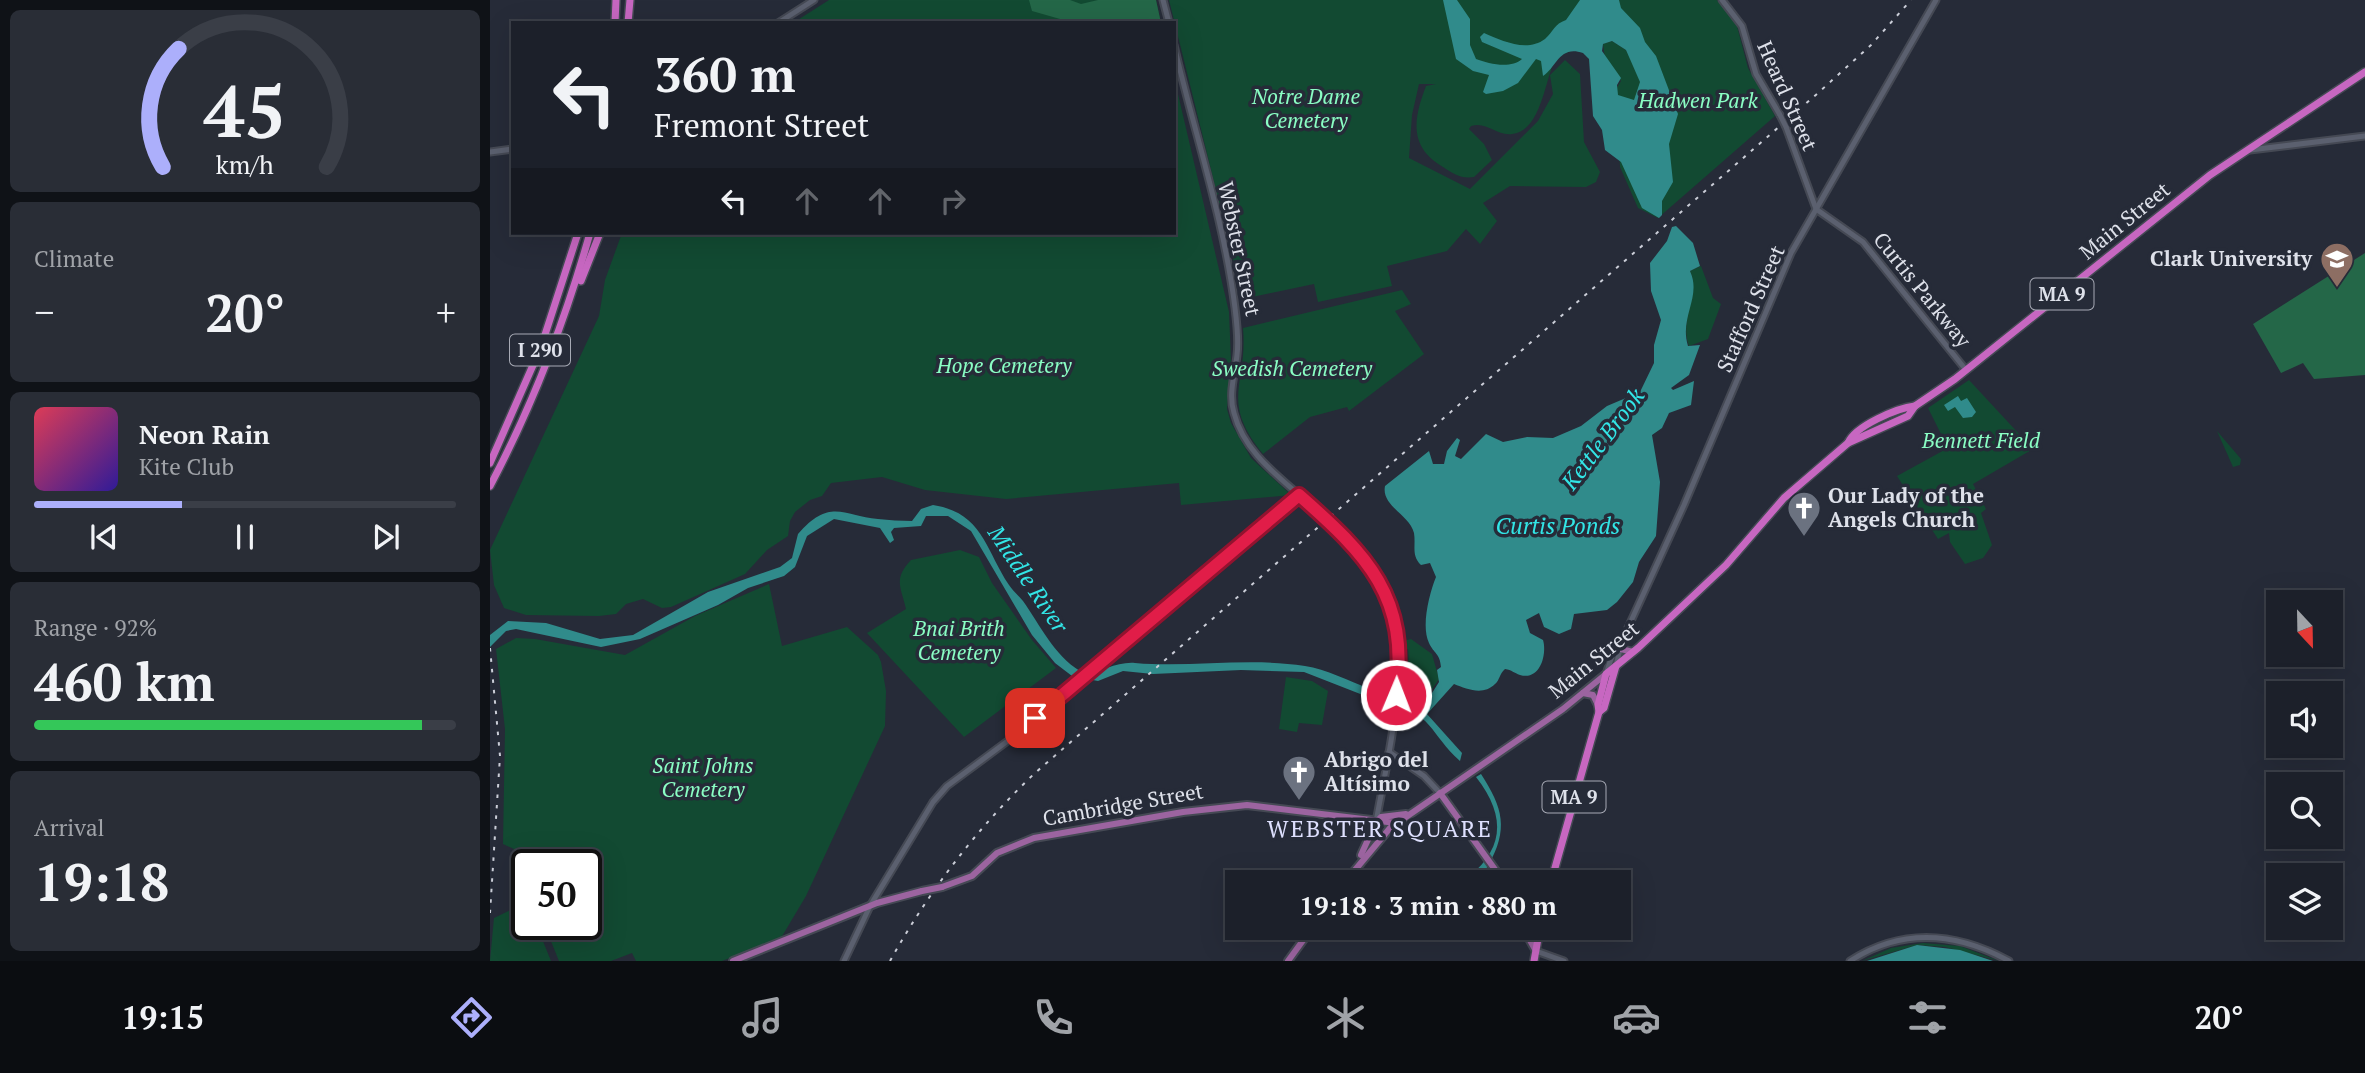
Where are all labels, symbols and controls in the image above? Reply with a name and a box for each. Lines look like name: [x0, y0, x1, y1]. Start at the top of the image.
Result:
street label: Heard Street: [1751, 36, 1825, 155]
text: 360 m: [654, 41, 796, 106]
icon: left: [539, 49, 630, 140]
text: 45: [204, 61, 286, 158]
park label: Notre Dame Cemetery: [1251, 82, 1360, 134]
park label: Hadwen Park: [1637, 86, 1759, 114]
text: Fremont Street: [654, 104, 869, 146]
text: km/h: [216, 148, 274, 181]
street label: Main Street: [2073, 175, 2176, 265]
street label: Webster Street: [1212, 179, 1268, 319]
icon: left: [715, 182, 753, 220]
icon: ahead: [788, 182, 826, 220]
icon: ahead: [861, 182, 899, 220]
icon: right: [934, 182, 972, 220]
street label: Curtis Parkway: [1868, 226, 1978, 353]
school or university icon: Clark University: [2318, 240, 2356, 289]
street label: Stafford Street: [1710, 241, 1791, 376]
text: Climate: [34, 243, 114, 274]
place label: Clark University: [2150, 244, 2313, 272]
text: 20°: [205, 278, 285, 347]
road number: MA 9: [2030, 278, 2094, 310]
text: −: [34, 287, 54, 337]
text: +: [436, 287, 456, 337]
road number: I 290: [510, 334, 570, 366]
park label: Hope Cemetery: [936, 351, 1072, 379]
park label: Swedish Cemetery: [1212, 354, 1373, 382]
water label: Kettle Brook: [1554, 381, 1652, 497]
text: Neon Rain: [139, 417, 270, 451]
park label: Bennett Field: [1921, 426, 2041, 454]
text: Kite Club: [139, 451, 234, 482]
place label: Our Lady of the Angels Church: [1828, 481, 1984, 533]
church icon: Our Lady of the Angels Church: [1785, 489, 1823, 538]
water label: Curtis Ponds: [1496, 510, 1620, 541]
icon: previous: [85, 518, 123, 556]
icon: pause: [226, 518, 264, 556]
icon: next: [367, 518, 405, 556]
water label: Middle River: [981, 518, 1076, 639]
north arrow: [2266, 590, 2343, 667]
map controls: [2266, 590, 2343, 940]
text: Range · 92%: [34, 612, 157, 643]
park label: Bnai Brith Cemetery: [912, 614, 1005, 666]
street label: Main Street: [1542, 614, 1645, 704]
text: 460 km: [34, 647, 215, 716]
position arrow: [1359, 658, 1433, 732]
button: sound: [2266, 681, 2343, 758]
pin: [1005, 688, 1065, 748]
icon: arrive: [1016, 699, 1054, 737]
place label: Abrigo del Altísimo: [1324, 745, 1429, 797]
park label: Saint Johns Cemetery: [652, 751, 754, 803]
church icon: Abrigo del Altísimo: [1280, 753, 1318, 802]
button: search: [2266, 772, 2343, 849]
street label: Cambridge Street: [1040, 776, 1205, 832]
road number: MA 9: [1542, 782, 1606, 812]
text: Arrival: [34, 812, 105, 843]
district label: WEBSTER SQUARE: [1267, 813, 1493, 844]
text: 19:18: [34, 847, 169, 916]
speed limit sign: 50: [511, 849, 602, 940]
button: layers: [2266, 863, 2343, 940]
text: 19:18 · 3 min · 880 m: [1299, 888, 1557, 922]
icon: directions: [447, 993, 496, 1042]
icon: music: [738, 993, 787, 1042]
icon: phone: [1029, 993, 1078, 1042]
icon: climate: [1321, 993, 1370, 1042]
icon: car: [1612, 993, 1661, 1042]
icon: filters: [1903, 993, 1952, 1042]
text: 19:15: [121, 996, 204, 1038]
text: 20°: [2194, 996, 2244, 1038]

